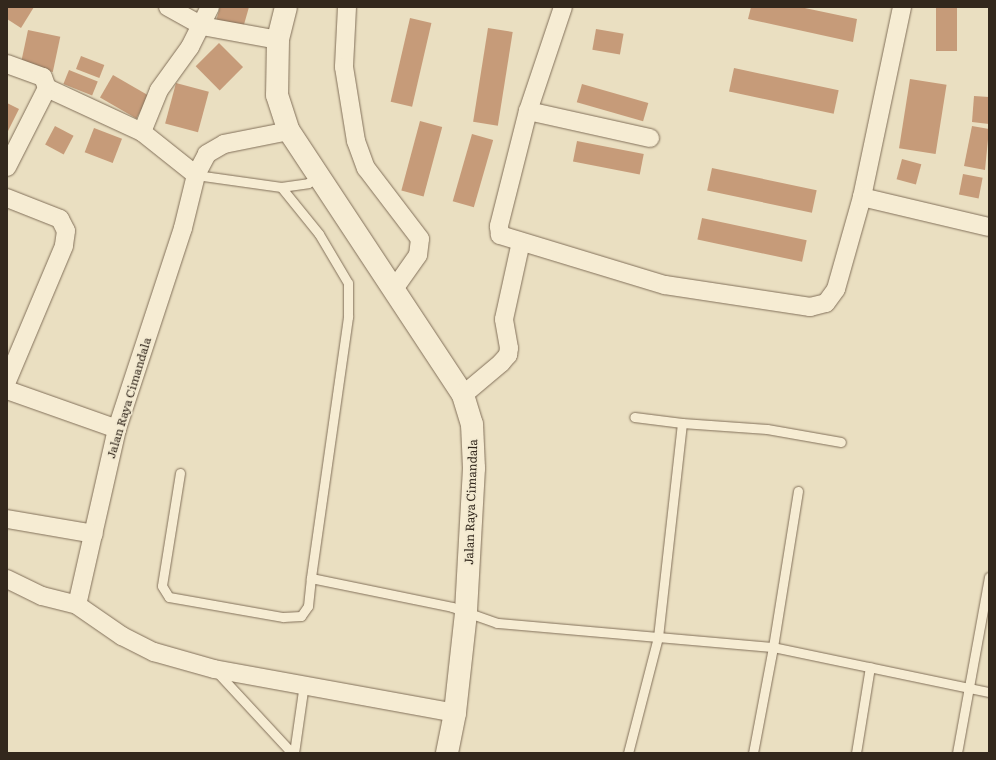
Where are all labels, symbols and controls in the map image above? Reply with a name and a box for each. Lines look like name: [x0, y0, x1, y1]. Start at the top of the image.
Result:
street label: Jalan Raya Cimandala: [104, 336, 154, 460]
street label: Jalan Raya Cimandala: [462, 439, 480, 565]

